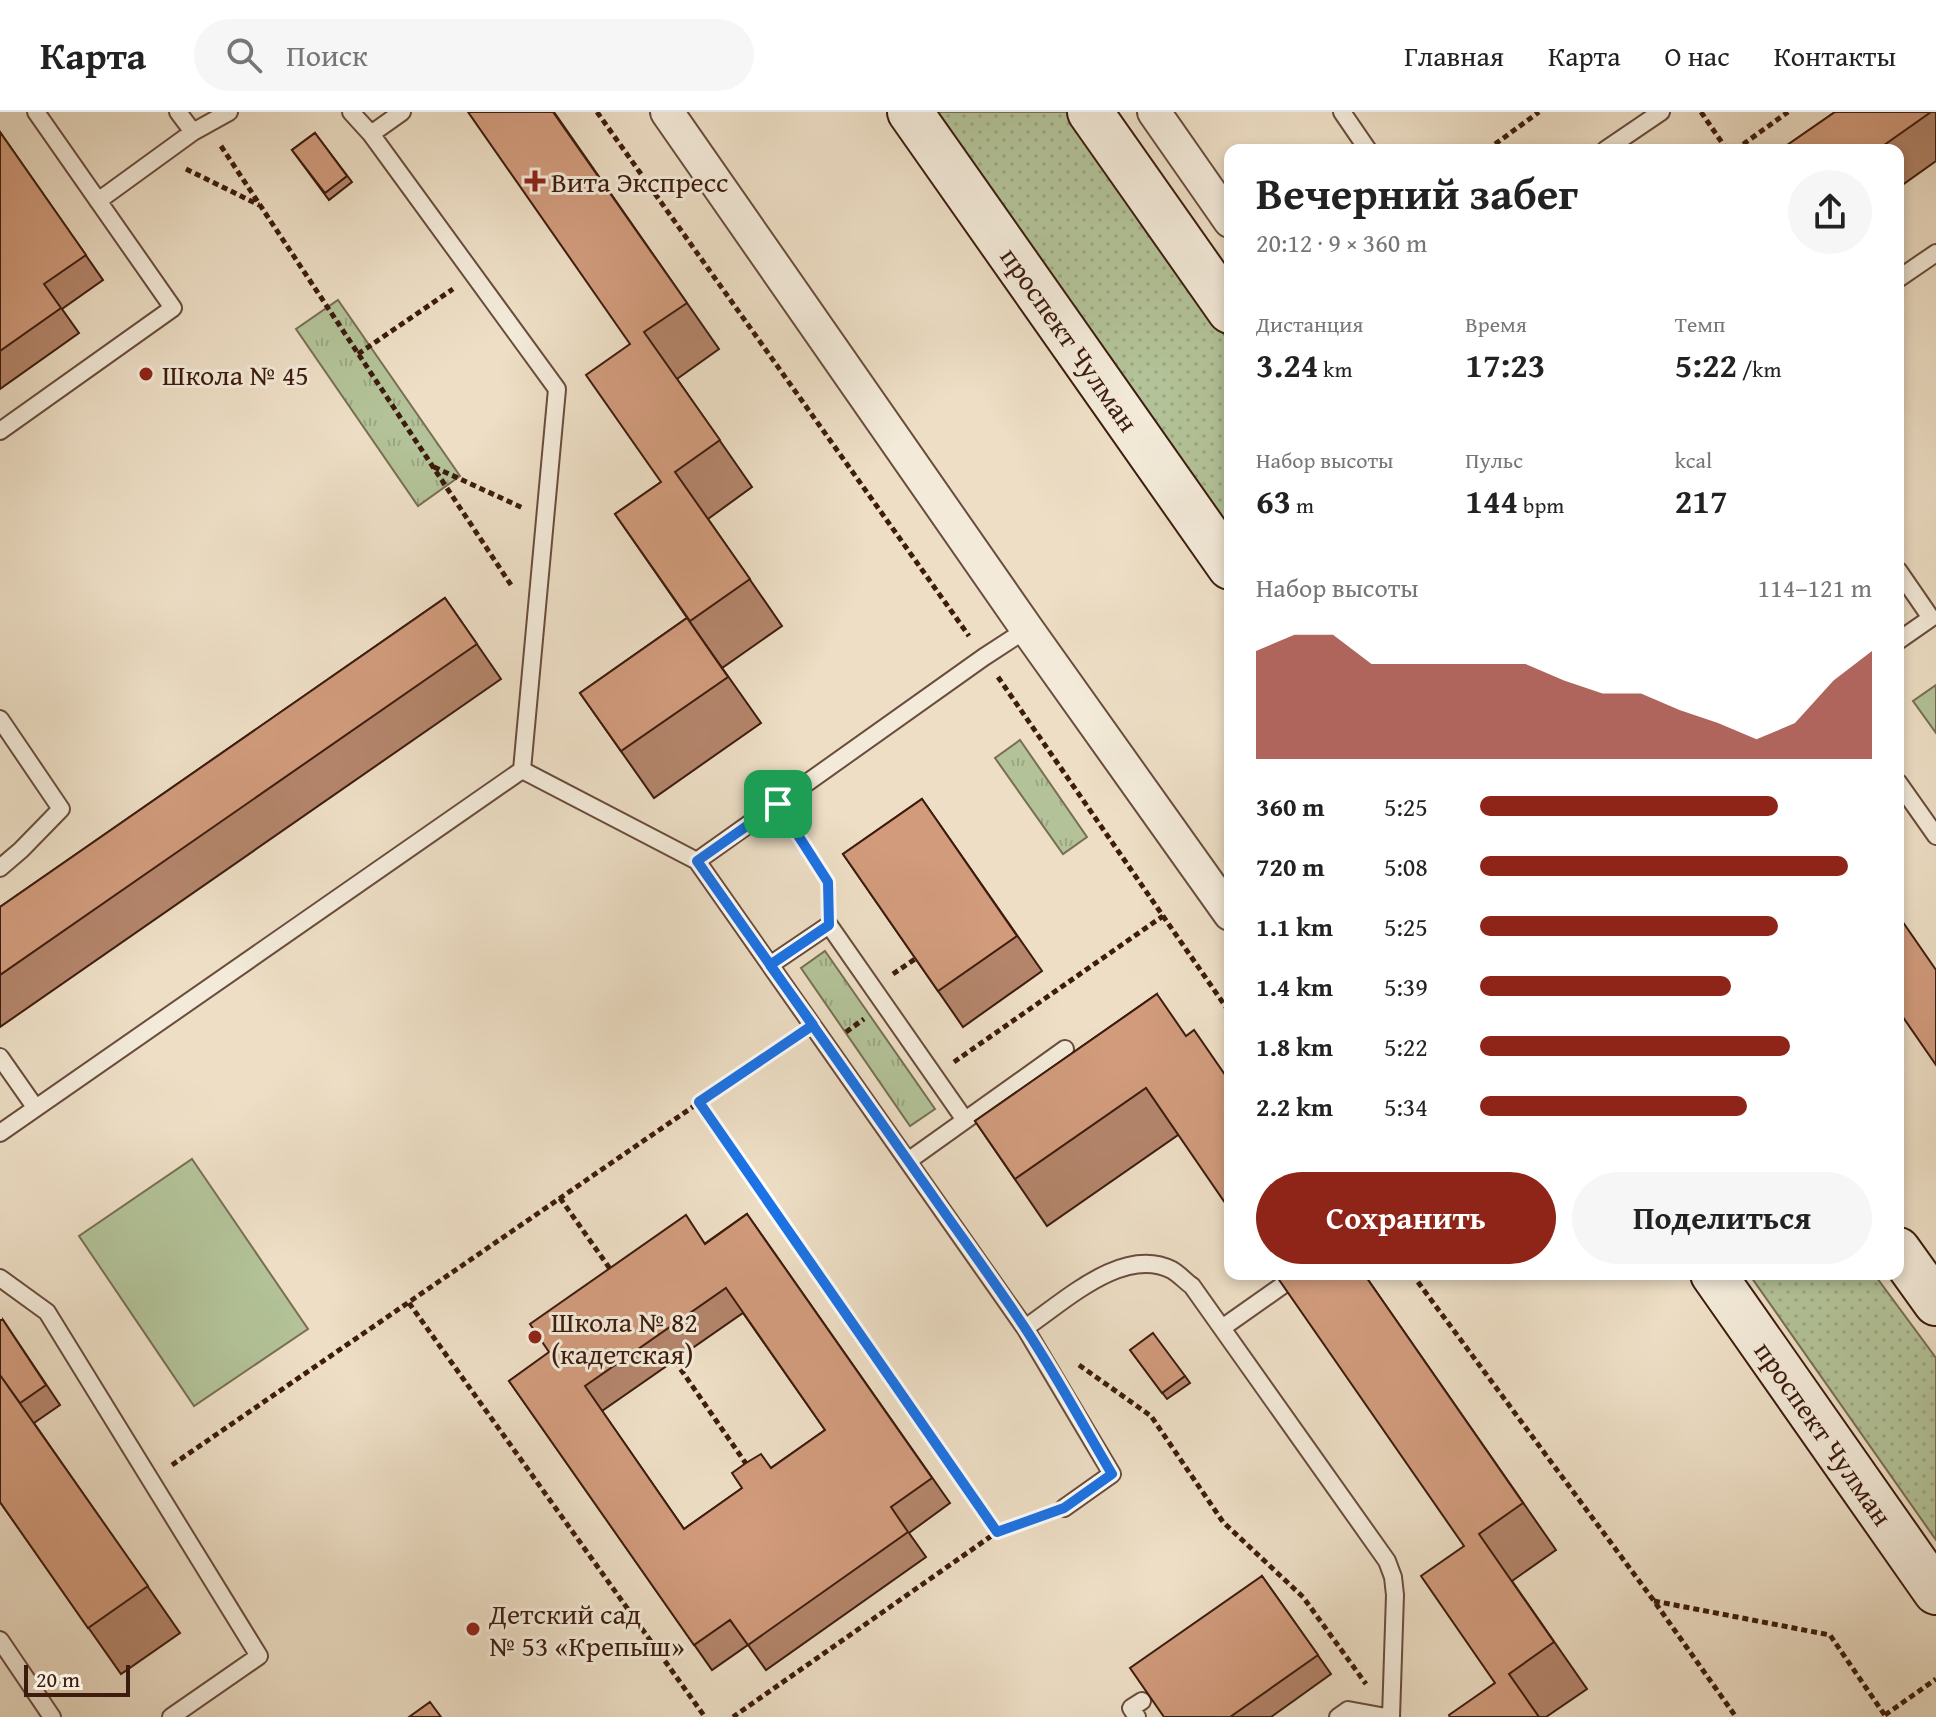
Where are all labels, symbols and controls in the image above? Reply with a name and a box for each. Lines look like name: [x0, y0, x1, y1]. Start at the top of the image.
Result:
search box: [194, 19, 754, 91]
text: Карта: [40, 27, 146, 83]
icon: search: [222, 33, 266, 77]
text: Поиск: [286, 33, 368, 77]
text: Главная: [1404, 35, 1504, 76]
text: Карта: [1548, 35, 1620, 76]
text: О нас: [1664, 35, 1730, 76]
text: Контакты: [1774, 35, 1896, 76]
place label: Вита Экспресс: [551, 161, 729, 202]
text: Вечерний забег: [1256, 161, 1578, 225]
button: share: [1788, 170, 1872, 254]
marker: Вита Экспресс: [526, 172, 544, 190]
text: 20:12 · 9 × 360 m: [1256, 223, 1427, 262]
street label: проспект Чулман: [991, 238, 1149, 440]
text: Дистанция: [1256, 308, 1364, 340]
text: Время: [1465, 308, 1527, 340]
text: Темп: [1675, 308, 1725, 340]
text: 3.24: [1256, 340, 1318, 389]
text: 17:23: [1465, 340, 1545, 389]
text: 5:22: [1675, 340, 1737, 389]
text: km: [1318, 353, 1352, 385]
text: /km: [1737, 353, 1782, 385]
place label: Школа № 45: [162, 354, 309, 395]
marker: Школа № 45: [137, 365, 155, 383]
text: Набор высоты: [1256, 444, 1393, 476]
text: Пульс: [1465, 444, 1523, 476]
text: kcal: [1675, 444, 1712, 476]
text: 63: [1256, 476, 1291, 525]
text: 144: [1465, 476, 1518, 525]
text: 217: [1675, 476, 1728, 525]
text: m: [1291, 489, 1314, 521]
text: bpm: [1518, 489, 1564, 521]
text: Набор высоты: [1256, 568, 1418, 607]
text: 114–121 m: [1758, 568, 1872, 607]
pin: [744, 770, 812, 838]
icon: arrive: [756, 782, 800, 826]
text: 360 m: [1256, 787, 1324, 826]
text: 5:25: [1384, 787, 1428, 826]
text: 720 m: [1256, 847, 1324, 886]
text: 5:08: [1384, 847, 1428, 886]
text: 1.1 km: [1256, 907, 1333, 946]
text: 5:25: [1384, 907, 1428, 946]
text: 1.4 km: [1256, 967, 1333, 1006]
text: 5:39: [1384, 967, 1428, 1006]
text: 1.8 km: [1256, 1027, 1333, 1066]
text: 5:22: [1384, 1027, 1428, 1066]
text: 2.2 km: [1256, 1087, 1333, 1126]
text: 5:34: [1384, 1087, 1428, 1126]
button: Сохранить: [1256, 1172, 1556, 1264]
button: Поделиться: [1572, 1172, 1872, 1264]
place label: Школа № 82 (кадетская): [551, 1301, 698, 1374]
marker: Школа № 82 (кадетская): [526, 1328, 544, 1346]
street label: проспект Чулман: [1745, 1332, 1903, 1534]
place label: Детский сад № 53 «Крепыш»: [488, 1593, 685, 1666]
marker: Детский сад № 53 «Крепыш»: [464, 1620, 482, 1638]
scale bar: [24, 1661, 130, 1697]
text: 20 m: [36, 1663, 80, 1695]

